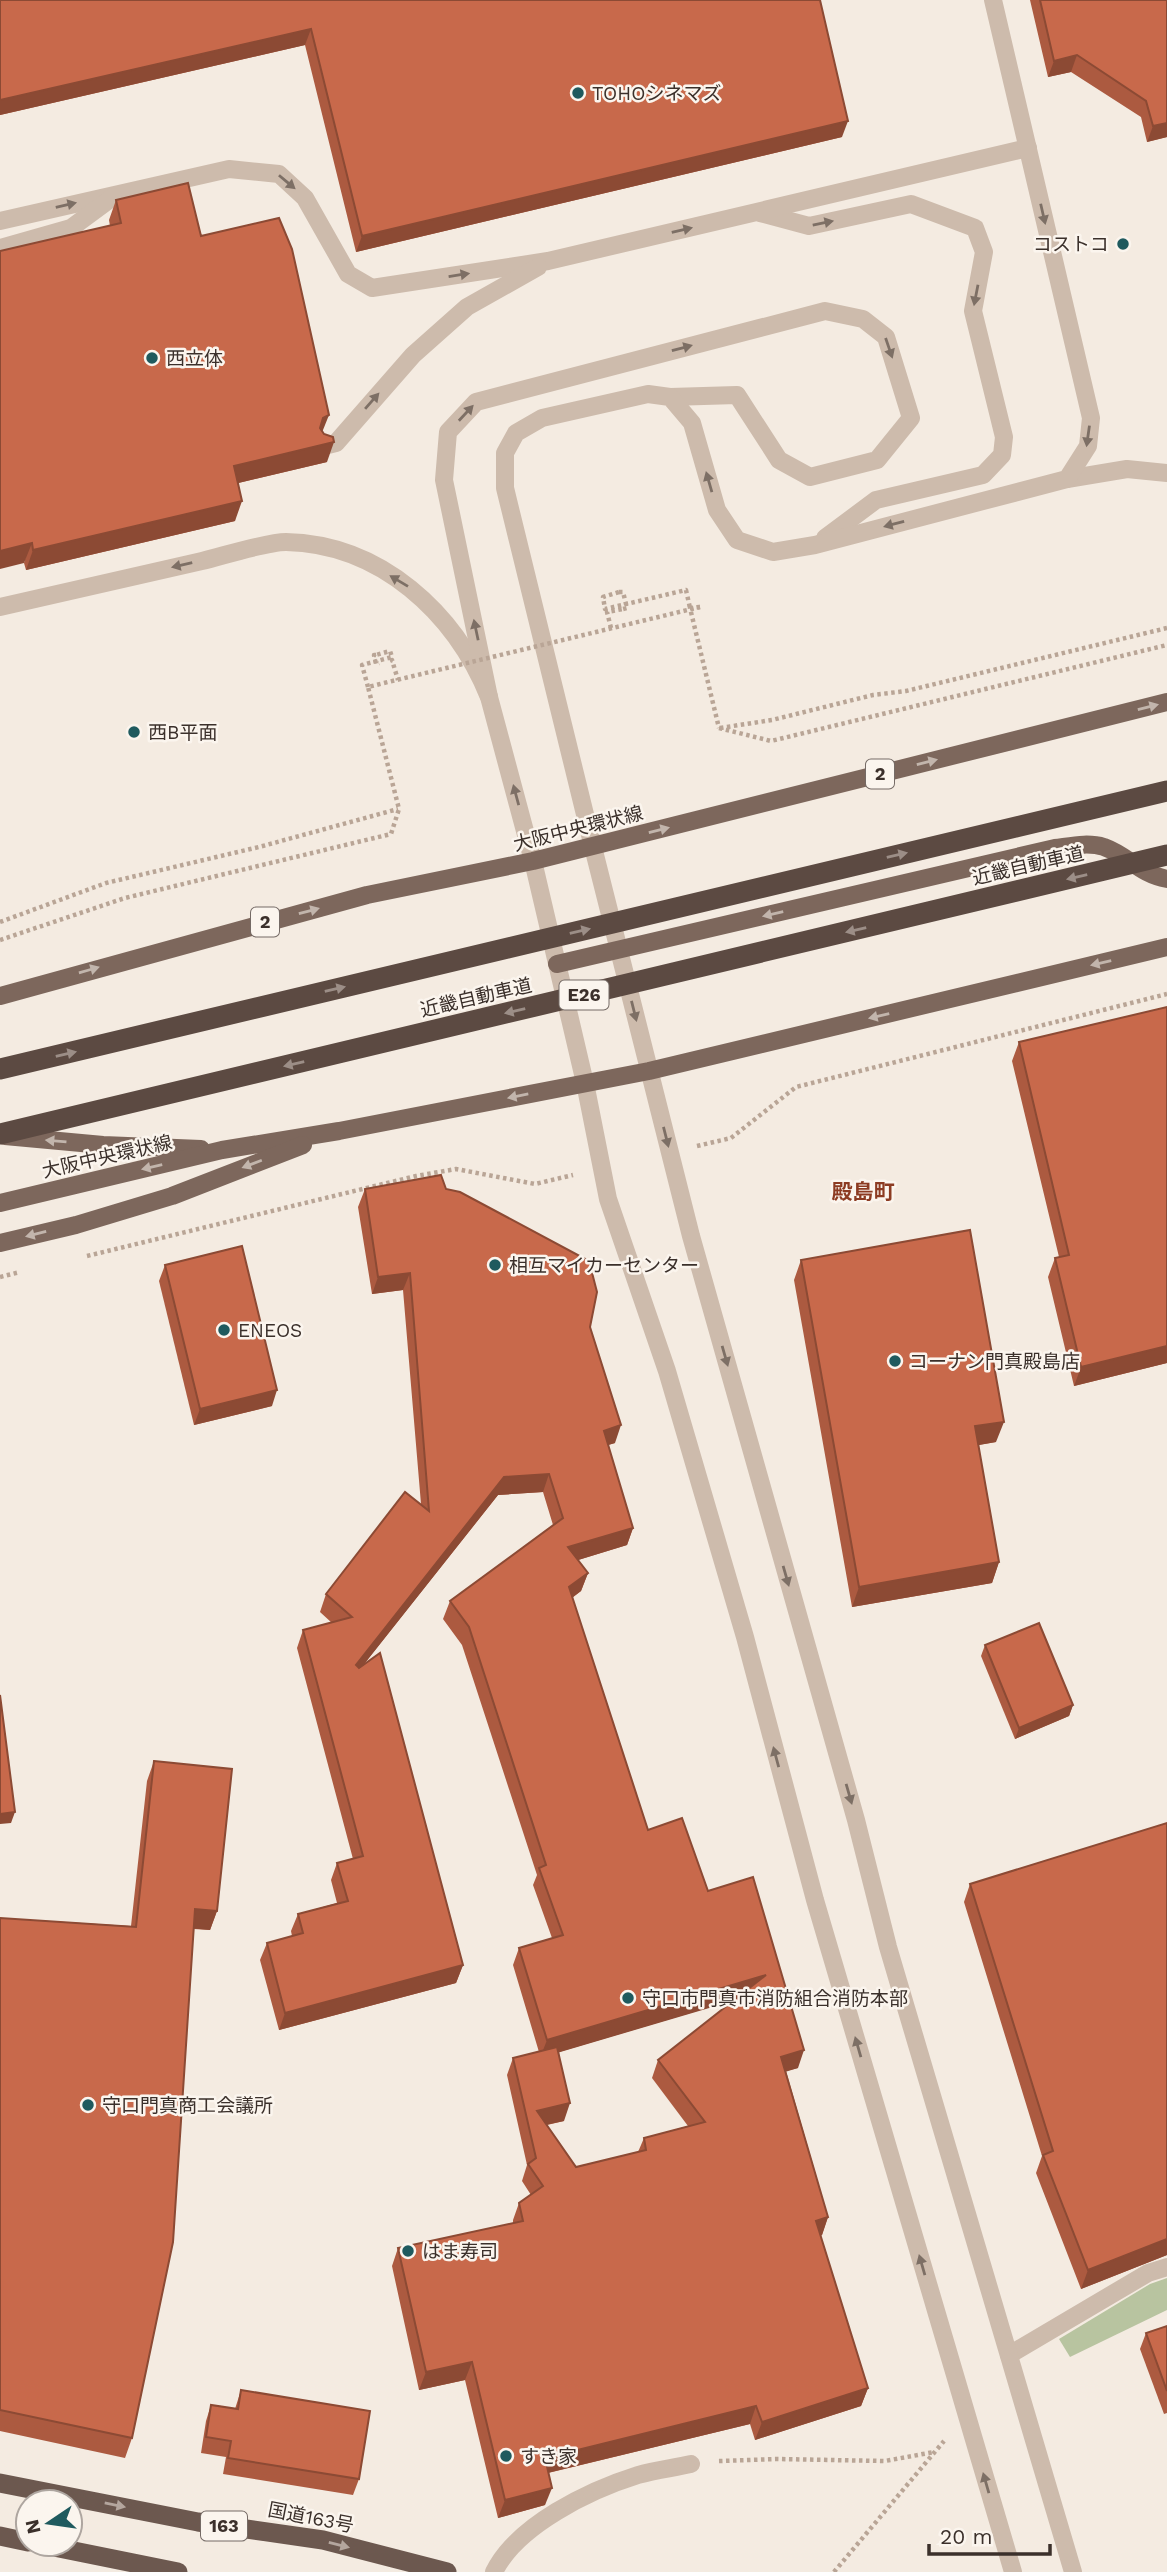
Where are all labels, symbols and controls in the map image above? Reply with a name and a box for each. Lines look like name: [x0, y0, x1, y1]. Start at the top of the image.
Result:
place label: TOHOシネマズ: [592, 82, 721, 105]
marker: TOHOシネマズ: [570, 85, 586, 101]
one-way arrow: [278, 174, 295, 189]
one-way arrow: [55, 199, 77, 210]
one-way arrow: [1038, 204, 1049, 226]
one-way arrow: [812, 218, 834, 229]
one-way arrow: [671, 224, 693, 235]
place label: コストコ: [1033, 233, 1109, 256]
marker: コストコ: [1115, 236, 1131, 252]
one-way arrow: [448, 269, 470, 280]
one-way arrow: [971, 284, 982, 306]
one-way arrow: [884, 338, 895, 359]
one-way arrow: [671, 342, 693, 353]
place label: 西立体: [166, 347, 223, 370]
marker: 西立体: [144, 350, 160, 366]
one-way arrow: [364, 392, 380, 410]
one-way arrow: [457, 405, 473, 422]
one-way arrow: [1083, 425, 1094, 447]
one-way arrow: [704, 471, 714, 492]
one-way arrow: [883, 519, 905, 530]
one-way arrow: [171, 560, 193, 571]
one-way arrow: [389, 574, 409, 587]
one-way arrow: [470, 619, 481, 641]
one-way arrow: [1137, 701, 1159, 712]
place label: 西B平面: [148, 721, 217, 744]
marker: 西B平面: [126, 724, 142, 740]
one-way arrow: [916, 756, 938, 767]
road number: 2: [866, 760, 894, 788]
one-way arrow: [510, 785, 520, 806]
street label: 大阪中央環状線: [511, 801, 645, 856]
one-way arrow: [648, 824, 670, 835]
street label: 近畿自動車道: [970, 841, 1086, 890]
one-way arrow: [886, 850, 908, 861]
one-way arrow: [1066, 872, 1088, 883]
one-way arrow: [298, 905, 319, 915]
road number: 2: [251, 908, 279, 937]
one-way arrow: [762, 909, 784, 920]
one-way arrow: [570, 925, 592, 936]
one-way arrow: [844, 925, 866, 936]
one-way arrow: [1090, 957, 1112, 968]
one-way arrow: [79, 965, 100, 975]
street label: 近畿自動車道: [418, 973, 534, 1022]
road number: E26: [560, 980, 608, 1010]
one-way arrow: [324, 984, 346, 995]
one-way arrow: [629, 1000, 640, 1022]
one-way arrow: [504, 1006, 526, 1017]
one-way arrow: [868, 1010, 890, 1021]
one-way arrow: [55, 1048, 77, 1059]
one-way arrow: [283, 1059, 305, 1070]
one-way arrow: [507, 1090, 529, 1101]
one-way arrow: [661, 1126, 672, 1148]
street label: 大阪中央環状線: [40, 1130, 175, 1183]
one-way arrow: [44, 1135, 66, 1146]
one-way arrow: [242, 1159, 263, 1170]
one-way arrow: [140, 1162, 162, 1173]
district label: 殿島町: [832, 1179, 895, 1204]
one-way arrow: [25, 1229, 47, 1240]
place label: 相互マイカーセンター: [509, 1254, 699, 1277]
marker: 相互マイカーセンター: [487, 1257, 503, 1273]
place label: ENEOS: [238, 1319, 302, 1342]
marker: ENEOS: [216, 1322, 232, 1338]
one-way arrow: [721, 1346, 731, 1367]
place label: コーナン門真殿島店: [909, 1350, 1080, 1373]
marker: コーナン門真殿島店: [887, 1353, 903, 1369]
one-way arrow: [781, 1565, 792, 1587]
one-way arrow: [770, 1746, 781, 1768]
one-way arrow: [844, 1784, 854, 1805]
place label: 守口市門真市消防組合消防本部: [642, 1987, 908, 2010]
marker: 守口市門真市消防組合消防本部: [620, 1990, 636, 2006]
one-way arrow: [852, 2036, 862, 2057]
place label: 守口門真商工会議所: [102, 2094, 273, 2117]
marker: 守口門真商工会議所: [80, 2097, 96, 2113]
place label: はま寿司: [422, 2240, 498, 2263]
marker: はま寿司: [400, 2243, 416, 2259]
one-way arrow: [917, 2254, 927, 2275]
place label: すき家: [520, 2445, 577, 2468]
marker: すき家: [498, 2448, 514, 2464]
one-way arrow: [981, 2472, 991, 2493]
north arrow: [14, 2488, 84, 2558]
street label: 国道163号: [266, 2498, 356, 2537]
one-way arrow: [104, 2500, 126, 2511]
road number: 163: [201, 2512, 247, 2540]
scale bar: [929, 2512, 1050, 2556]
text: N: [20, 2517, 46, 2536]
text: 20 m: [940, 2524, 992, 2549]
one-way arrow: [329, 2540, 350, 2550]

